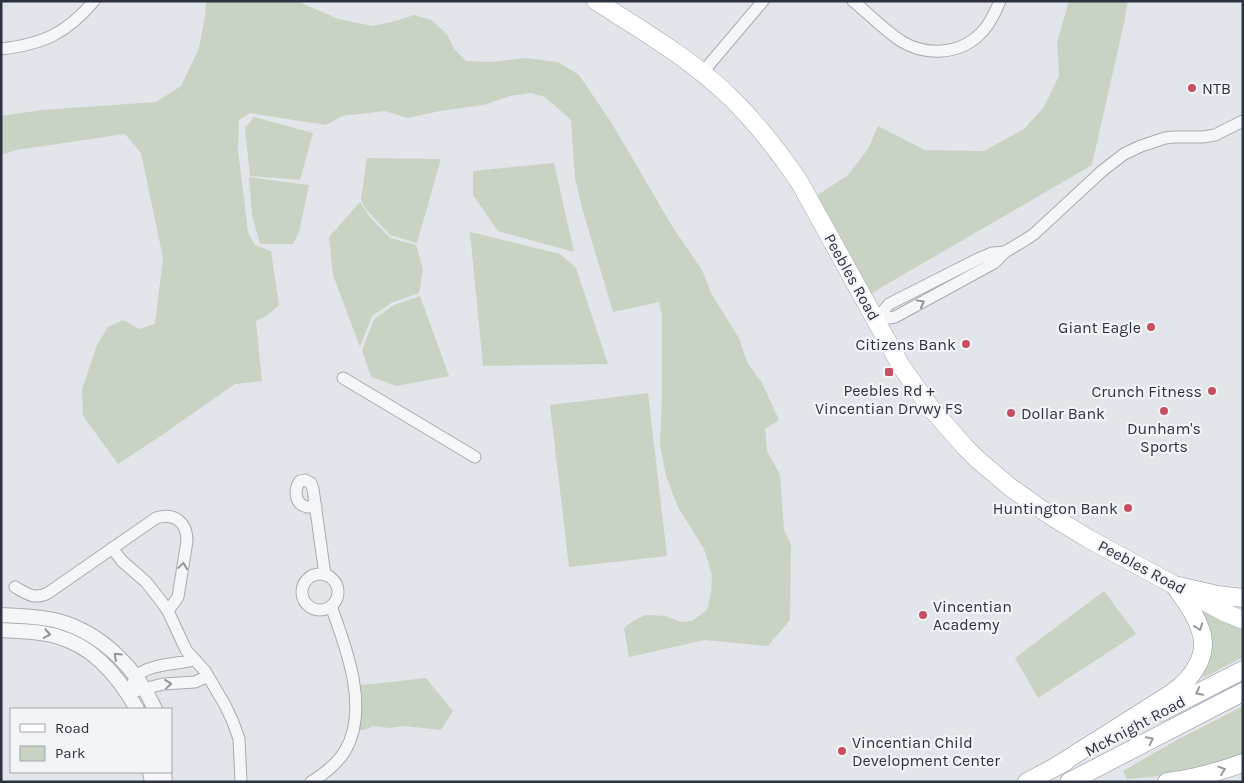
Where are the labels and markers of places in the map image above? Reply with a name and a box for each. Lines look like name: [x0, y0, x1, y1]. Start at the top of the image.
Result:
place label: NTB: [1202, 79, 1231, 98]
marker: NTB: [1186, 82, 1198, 94]
place label: Giant Eagle: [1058, 318, 1141, 337]
marker: Giant Eagle: [1145, 321, 1157, 333]
place label: Citizens Bank: [856, 335, 956, 354]
marker: Citizens Bank: [960, 338, 972, 350]
marker: Peebles Rd + Vincentian Drvwy FS: [883, 366, 895, 378]
place label: Peebles Rd + Vincentian Drvwy FS: [815, 381, 963, 418]
place label: Crunch Fitness: [1091, 382, 1202, 401]
marker: Crunch Fitness: [1206, 385, 1218, 397]
place label: Dollar Bank: [1021, 404, 1105, 423]
marker: Dunham's Sports: [1158, 405, 1170, 417]
marker: Dollar Bank: [1005, 407, 1017, 419]
place label: Dunham's Sports: [1127, 419, 1201, 456]
place label: Huntington Bank: [993, 499, 1118, 518]
marker: Huntington Bank: [1122, 502, 1134, 514]
place label: Vincentian Academy: [933, 597, 1012, 634]
marker: Vincentian Academy: [917, 609, 929, 621]
place label: Vincentian Child Development Center: [852, 733, 1000, 770]
marker: Vincentian Child Development Center: [836, 745, 848, 757]

